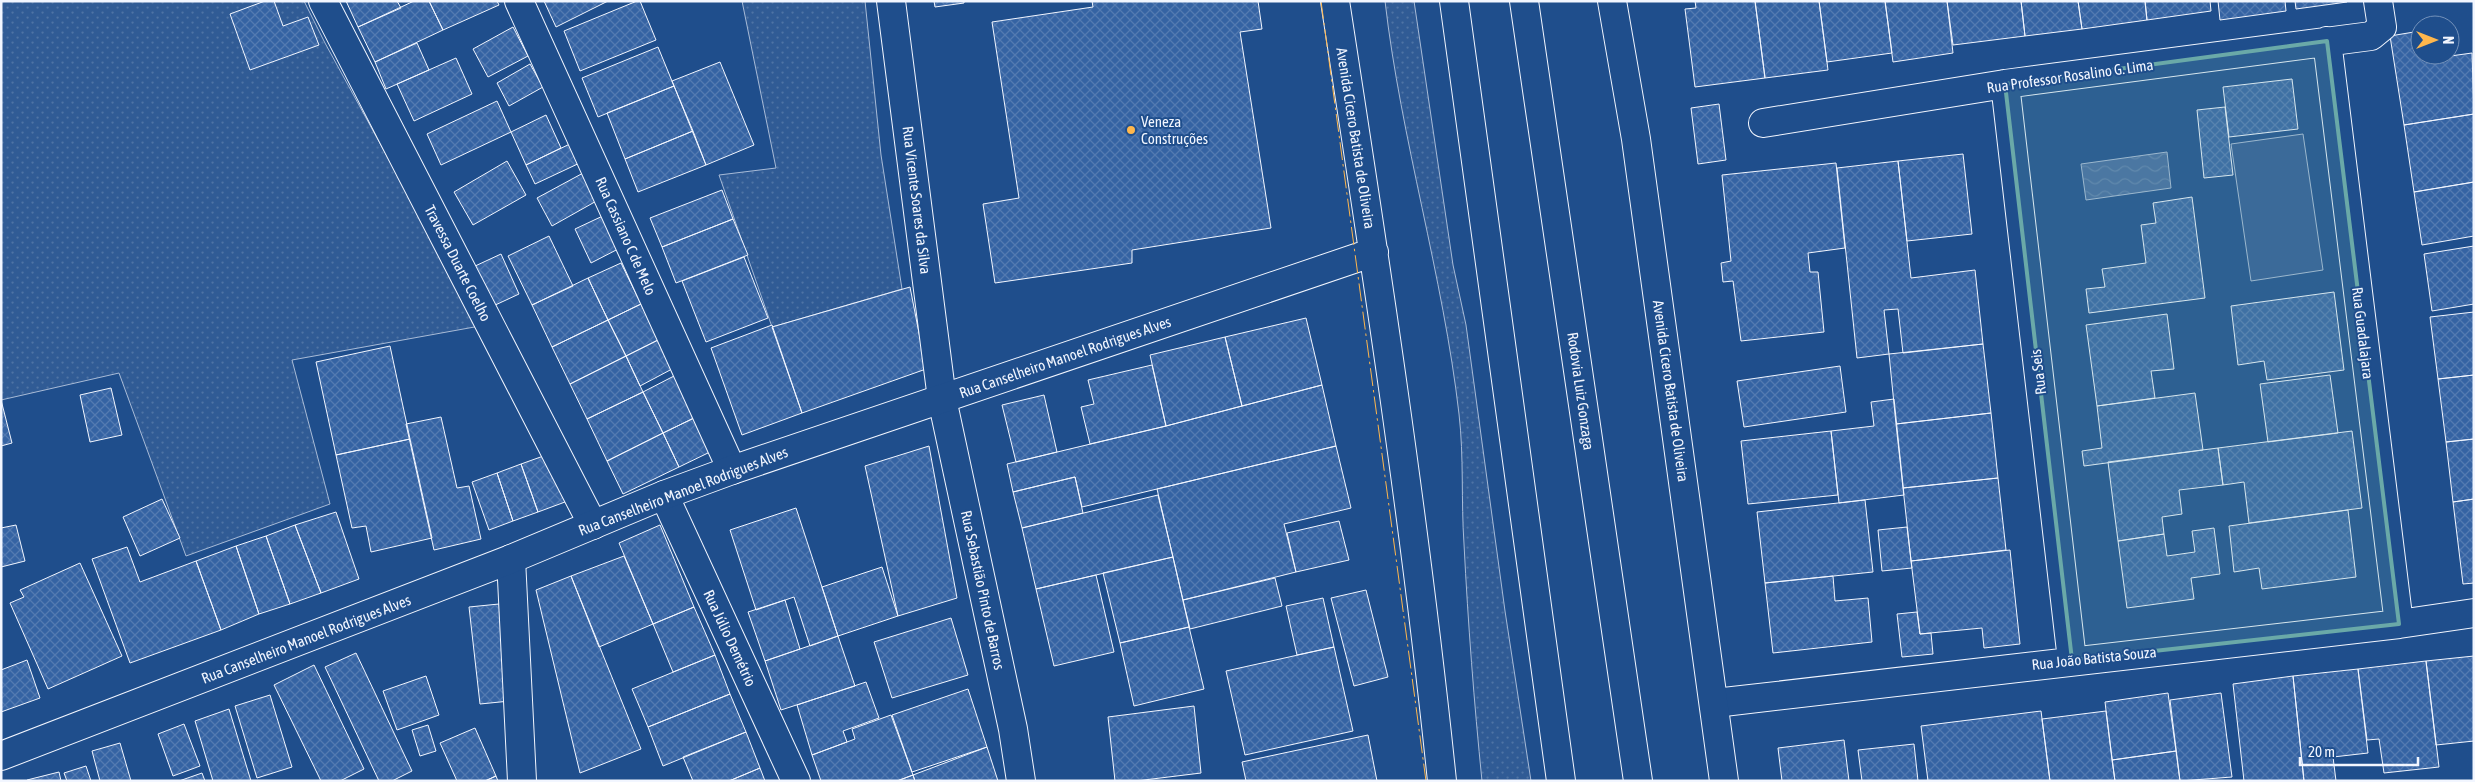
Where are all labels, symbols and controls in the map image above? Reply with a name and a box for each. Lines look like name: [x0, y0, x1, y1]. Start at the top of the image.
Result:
north arrow: [2410, 15, 2460, 65]
text: N: [2440, 36, 2456, 44]
street label: Avenida Cicero Batista de Oliveira: [1333, 46, 1379, 230]
street label: Rua Professor Rosalino G. Lima: [1986, 56, 2154, 96]
place label: Veneza Construções: [1141, 113, 1208, 147]
marker: Veneza Construções: [1125, 124, 1137, 136]
street label: Rua Vicente Soares da Silva: [899, 125, 935, 275]
street label: Rua Cassiano C de Melo: [592, 174, 660, 298]
street label: Travessa Duarte Coelho: [421, 202, 495, 324]
street label: Rua Guadalajara: [2349, 286, 2377, 380]
street label: Avenida Cicero Batista de Oliveira: [1650, 299, 1692, 483]
street label: Rua Canselheiro Manoel Rodrigues Alves: [957, 313, 1173, 401]
street label: Rodovia Luiz Gonzaga: [1564, 331, 1598, 451]
street label: Rua Seis: [2027, 348, 2049, 396]
street label: Rua Canselheiro Manoel Rodrigues Alves: [576, 443, 790, 539]
street label: Rua Sebastião Pinto de Barros: [958, 509, 1008, 671]
street label: Rua Júlio Demétrio: [700, 587, 760, 689]
street label: Rua Canselheiro Manoel Rodrigues Alves: [199, 591, 413, 687]
street label: Rua João Batista Souza: [2031, 643, 2157, 673]
scale bar: [2300, 734, 2418, 766]
text: 20 m: [2308, 743, 2335, 760]

